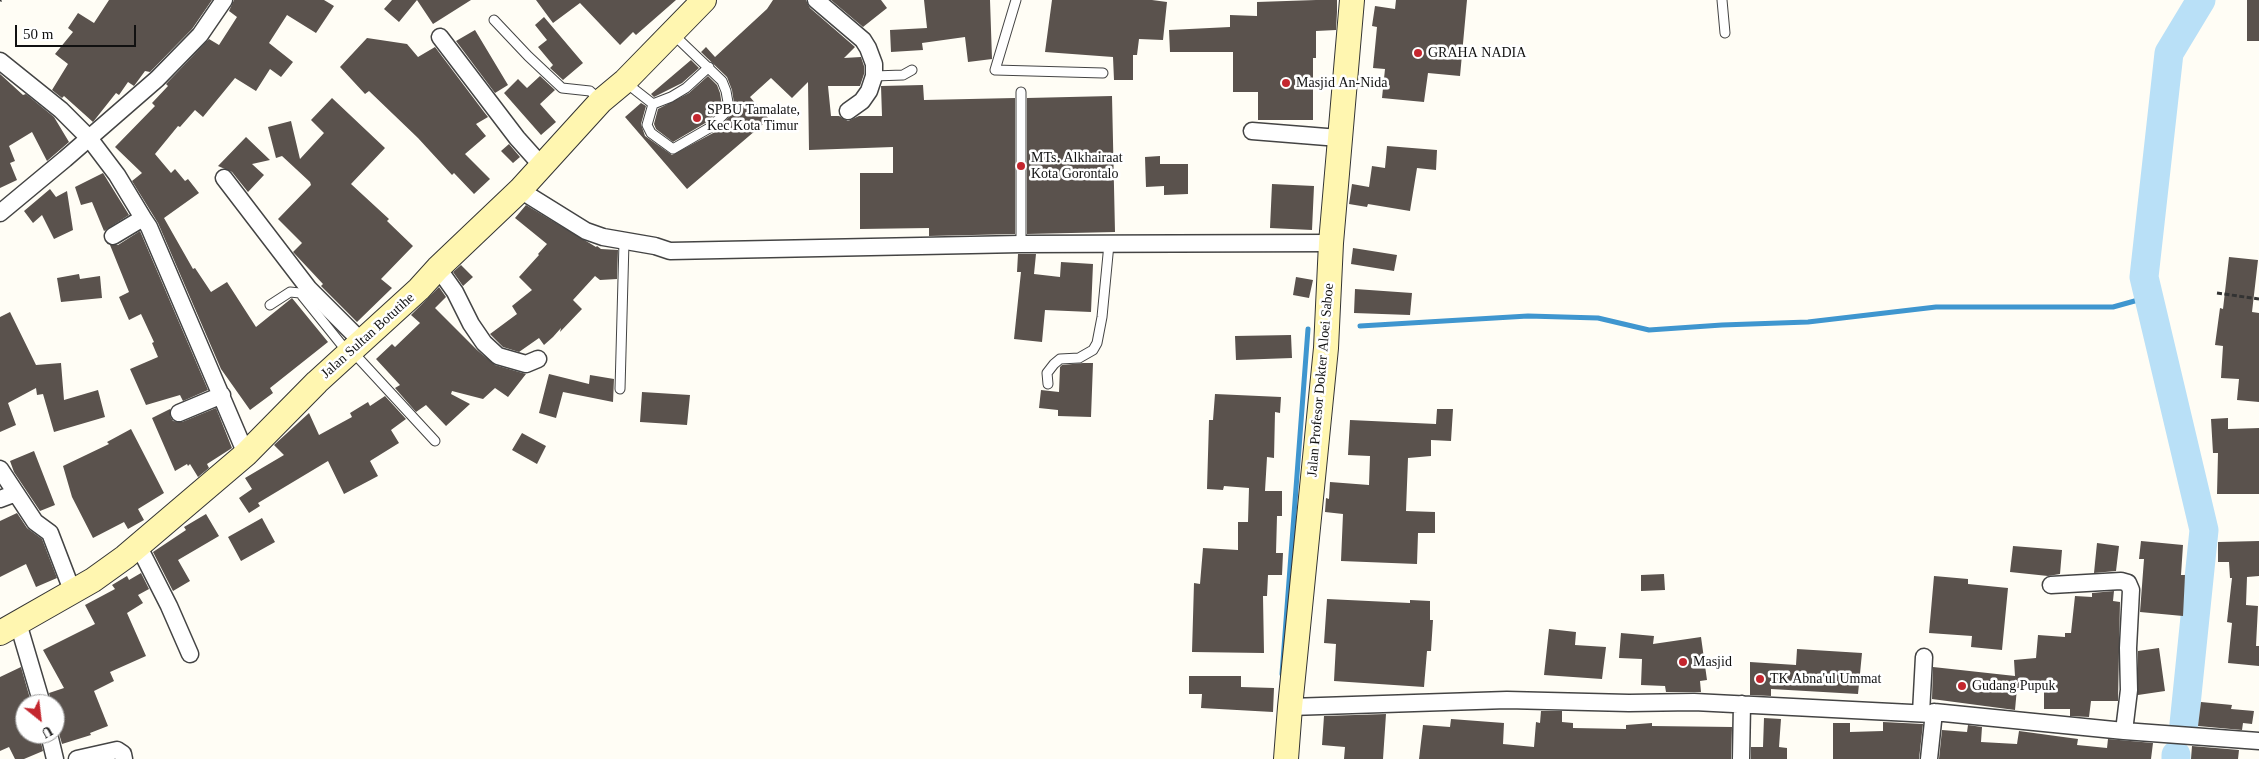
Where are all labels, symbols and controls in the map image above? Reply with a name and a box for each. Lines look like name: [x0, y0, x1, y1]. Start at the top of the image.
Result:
scale bar: [18, 15, 139, 47]
text: 50 m: [23, 26, 53, 42]
place label: GRAHA NADIA: [1428, 45, 1526, 61]
marker: GRAHA NADIA: [1412, 47, 1424, 59]
place label: Masjid An-Nida: [1296, 75, 1387, 91]
marker: Masjid An-Nida: [1280, 77, 1292, 89]
place label: SPBU Tamalate, Kec Kota Timur: [707, 102, 800, 134]
marker: SPBU Tamalate, Kec Kota Timur: [691, 112, 703, 124]
place label: MTs. Alkhairaat Kota Gorontalo: [1031, 150, 1123, 182]
marker: MTs. Alkhairaat Kota Gorontalo: [1015, 160, 1027, 172]
street label: Jalan Profesor Dokter Aloei Saboe: [1304, 282, 1338, 478]
street label: Jalan Sultan Botutihe: [318, 290, 418, 382]
place label: Masjid: [1693, 654, 1732, 670]
marker: Masjid: [1677, 656, 1689, 668]
place label: TK Abna'ul Ummat: [1770, 671, 1881, 687]
marker: TK Abna'ul Ummat: [1754, 673, 1766, 685]
place label: Gudang Pupuk: [1972, 678, 2056, 694]
marker: Gudang Pupuk: [1956, 680, 1968, 692]
north arrow: [15, 694, 65, 744]
text: U: [39, 723, 55, 741]

